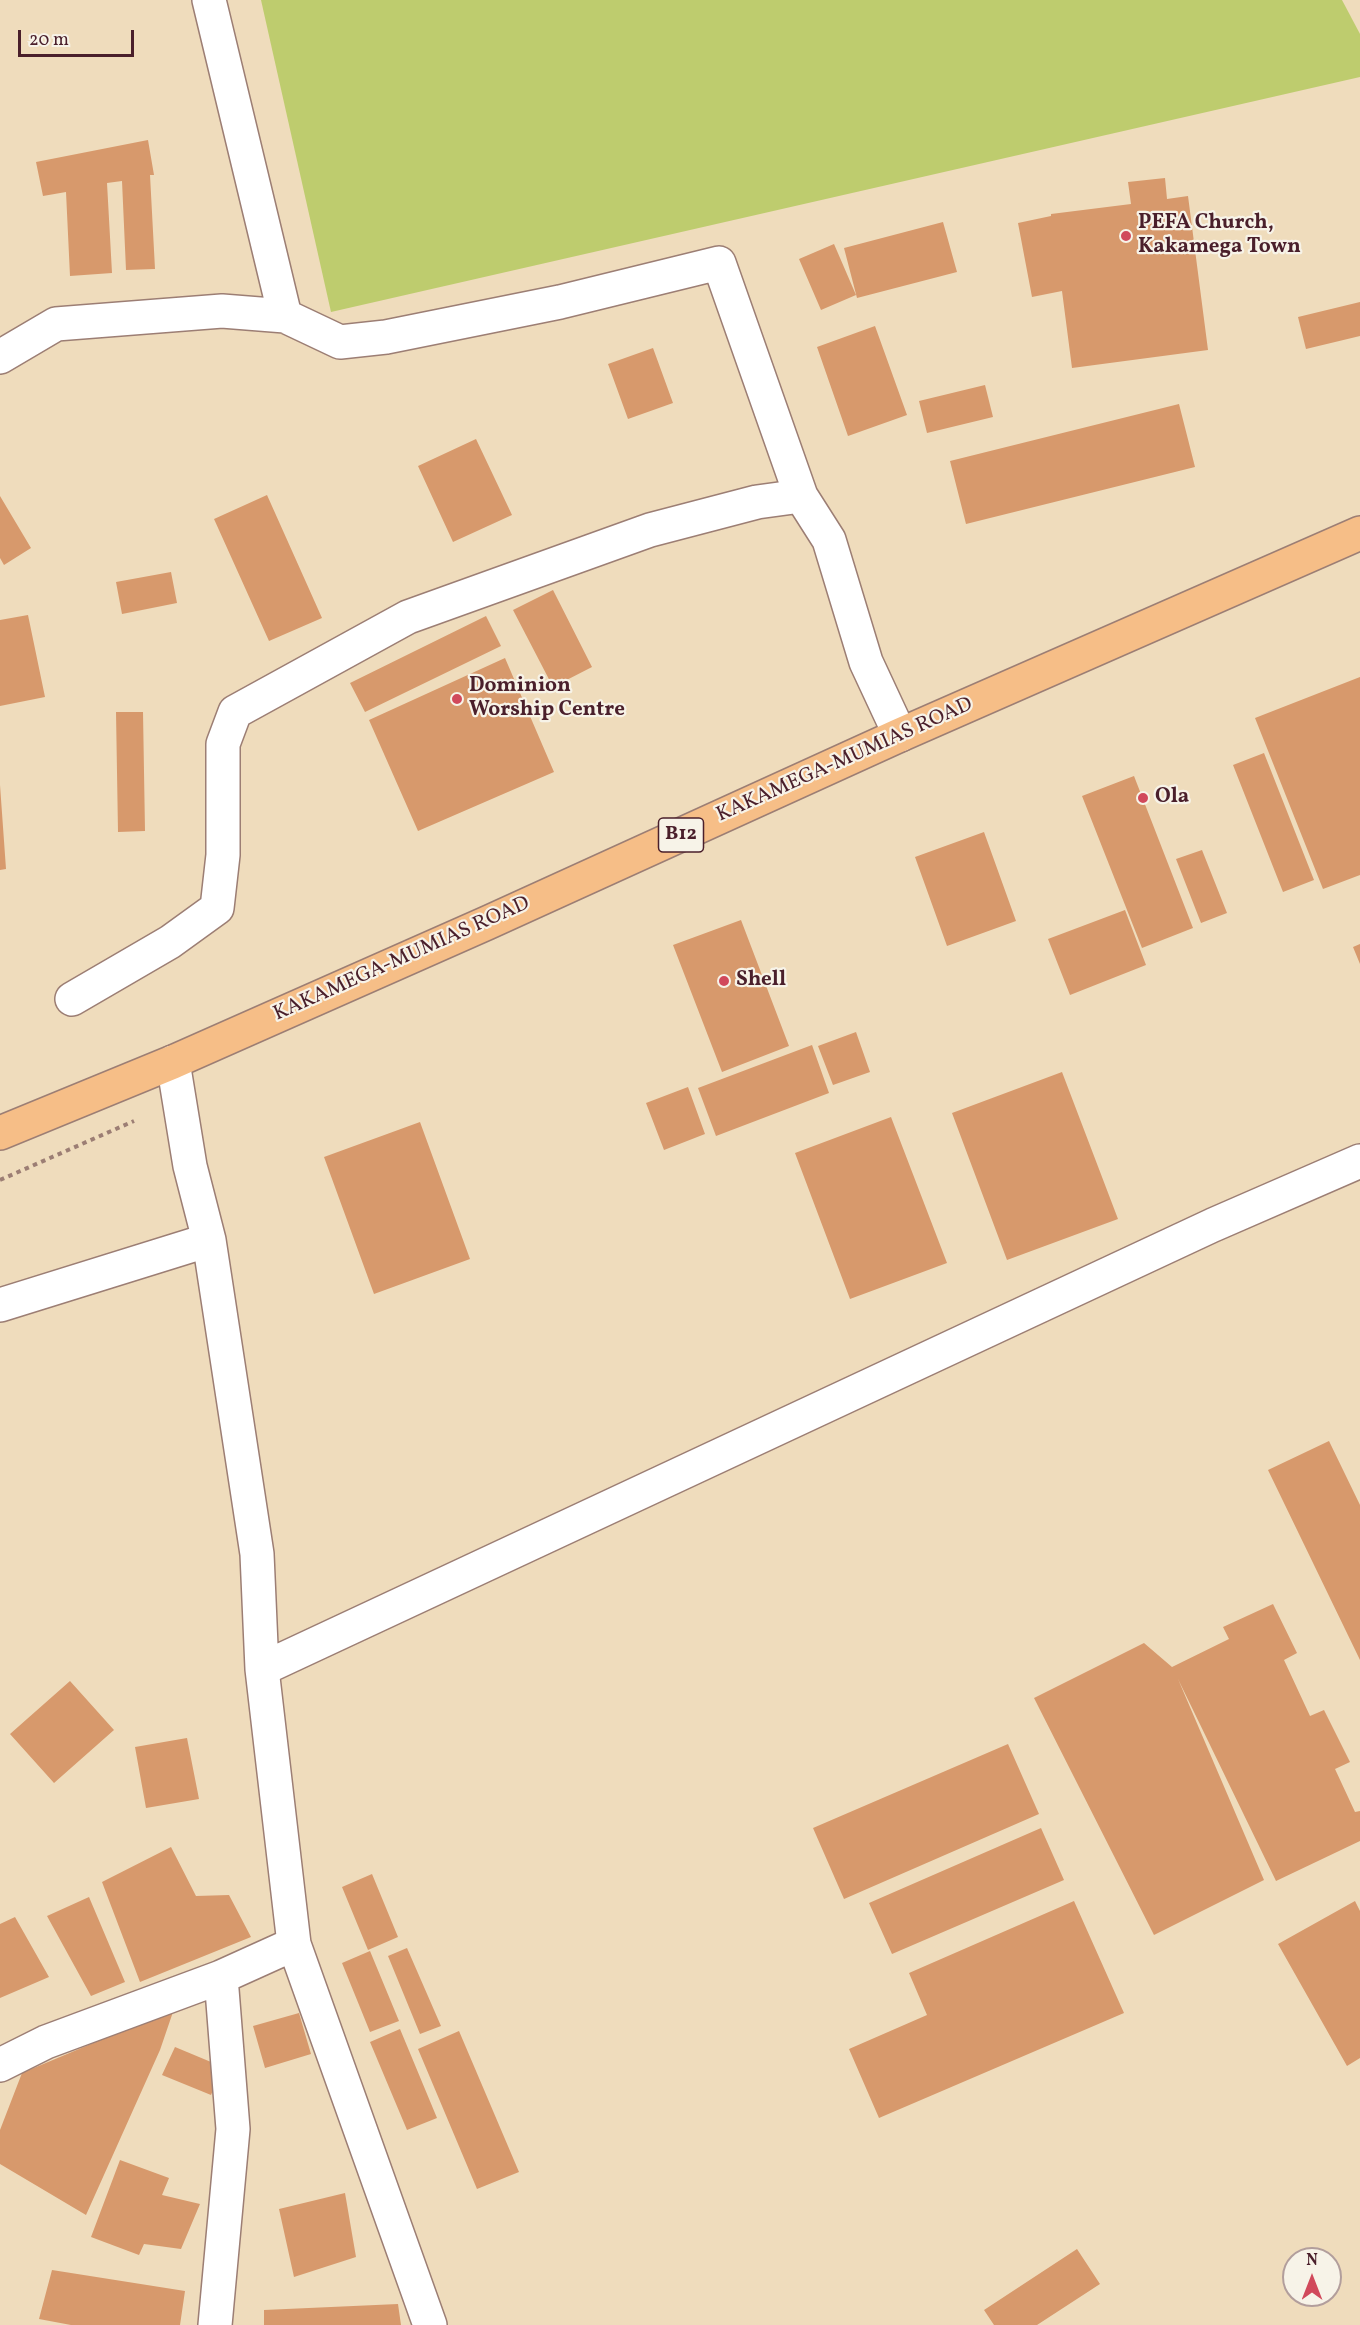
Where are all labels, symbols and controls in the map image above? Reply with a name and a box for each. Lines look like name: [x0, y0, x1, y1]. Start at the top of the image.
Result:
scale bar: [21, 18, 136, 56]
text: 20 m: [29, 28, 69, 53]
place label: PEFA Church, Kakamega Town: [1138, 211, 1301, 261]
marker: PEFA Church, Kakamega Town: [1119, 229, 1133, 243]
place label: Dominion Worship Centre: [469, 674, 625, 724]
marker: Dominion Worship Centre: [450, 692, 464, 706]
street label: KAKAMEGA-MUMIAS ROAD: [713, 693, 977, 829]
place label: Ola: [1155, 785, 1189, 811]
marker: Ola: [1136, 791, 1150, 805]
road number: B12: [658, 818, 704, 852]
street label: KAKAMEGA-MUMIAS ROAD: [270, 892, 534, 1028]
place label: Shell: [736, 968, 786, 994]
marker: Shell: [717, 974, 731, 988]
north arrow: [1282, 2247, 1342, 2307]
text: N: [1306, 2250, 1318, 2272]

